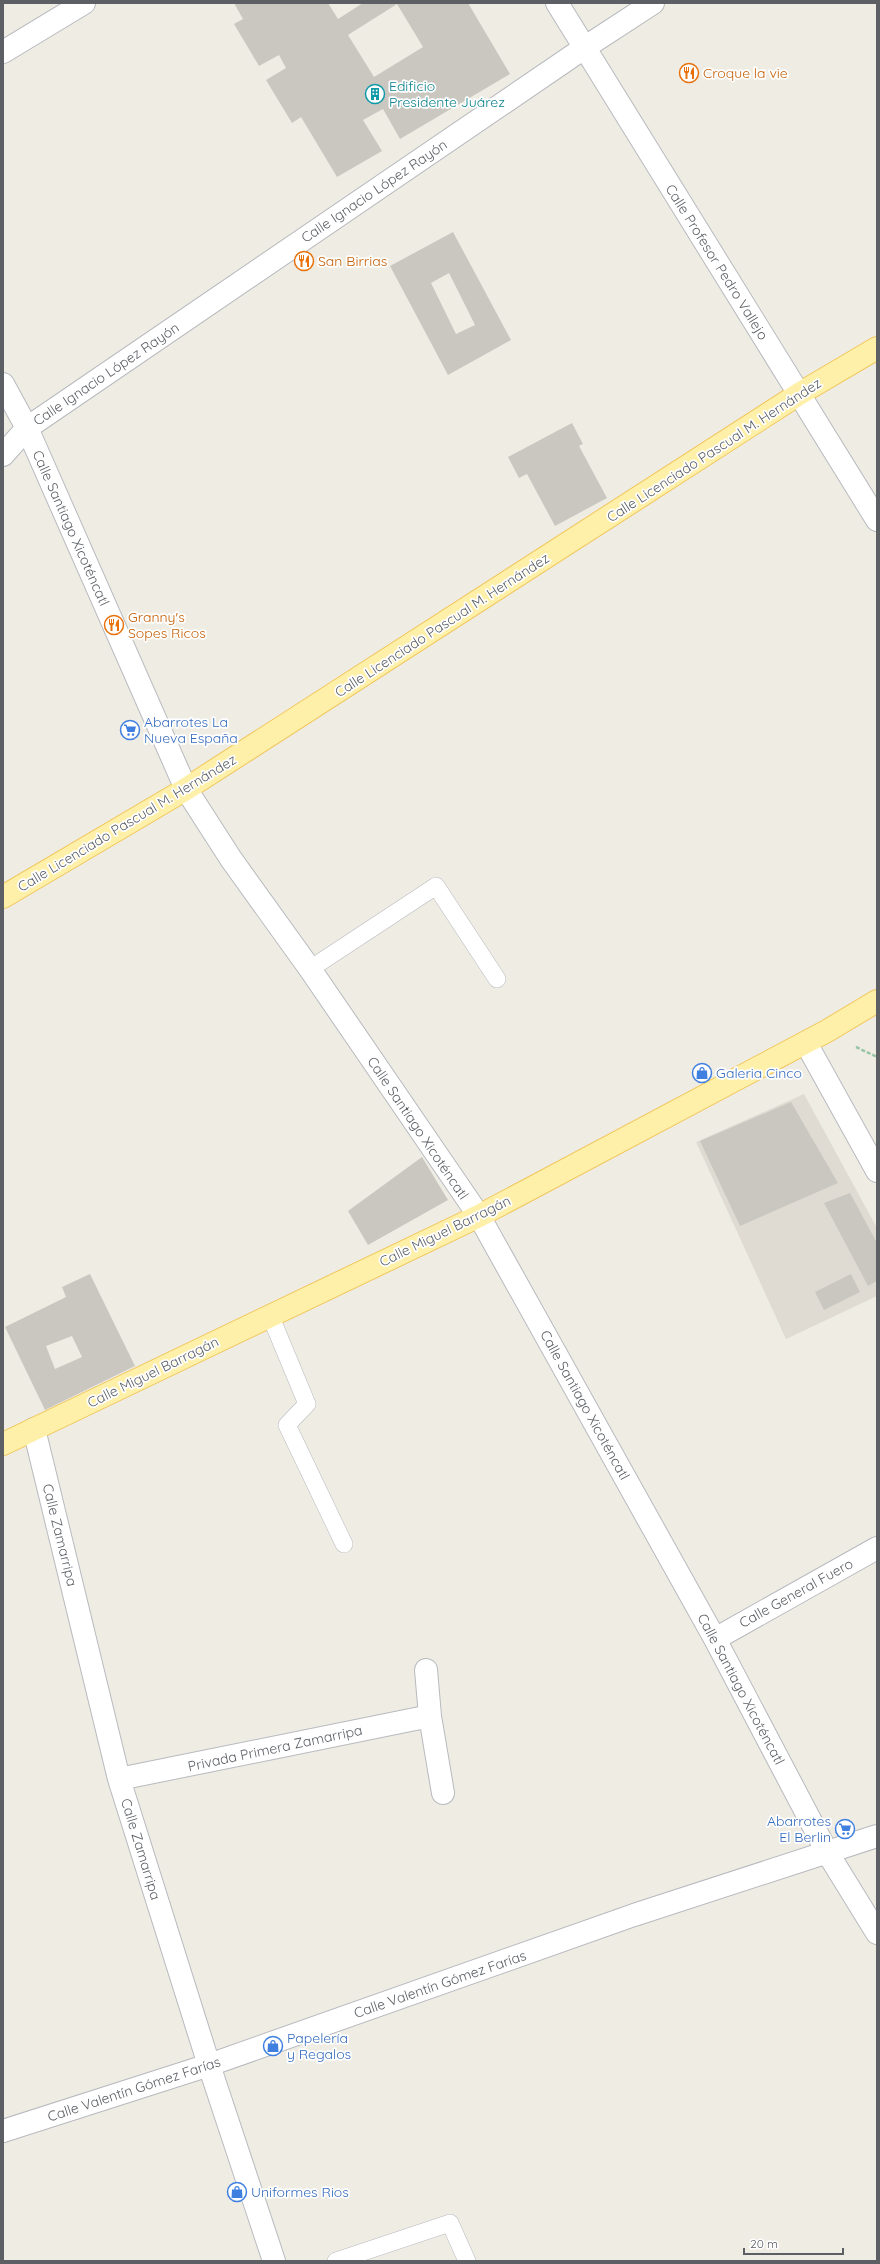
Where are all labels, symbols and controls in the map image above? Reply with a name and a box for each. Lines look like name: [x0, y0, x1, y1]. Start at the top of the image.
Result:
restaurant icon: Croque la vie: [678, 62, 700, 84]
place label: Croque la vie: [703, 64, 788, 82]
place label: Edificio Presidente Juárez: [389, 77, 505, 111]
building icon: Edificio Presidente Juárez: [364, 83, 386, 105]
street label: Calle Ignacio López Rayón: [298, 135, 450, 247]
street label: Calle Profesor Pedro Vallejo: [662, 181, 772, 343]
restaurant icon: San Birrias: [293, 250, 315, 272]
place label: San Birrias: [318, 252, 387, 270]
street label: Calle Ignacio López Rayón: [30, 318, 182, 430]
street label: Calle Licenciado Pascual M. Hernández: [603, 374, 825, 526]
street label: Calle Santiago Xicoténcatl: [28, 447, 114, 609]
street label: Calle Licenciado Pascual M. Hernández: [331, 549, 553, 701]
place label: Granny's Sopes Ricos: [128, 608, 206, 642]
restaurant icon: Granny's Sopes Ricos: [103, 614, 125, 636]
place label: Abarrotes La Nueva España: [144, 713, 238, 747]
supermarket icon: Abarrotes La Nueva España: [119, 719, 141, 741]
street label: Calle Licenciado Pascual M. Hernández: [14, 750, 240, 896]
street label: Calle Santiago Xicoténcatl: [363, 1053, 473, 1203]
shop icon: Galeria Cinco: [691, 1062, 713, 1084]
place label: Galeria Cinco: [716, 1064, 802, 1082]
street label: Calle Miguel Barragán: [376, 1191, 514, 1271]
street label: Calle Santiago Xicoténcatl: [536, 1327, 634, 1483]
street label: Calle Miguel Barragán: [84, 1332, 222, 1412]
street label: Calle Zamarripa: [39, 1482, 81, 1588]
street label: Calle General Fuero: [736, 1554, 856, 1632]
street label: Calle Santiago Xicoténcatl: [693, 1610, 789, 1768]
street label: Privada Primera Zamarripa: [186, 1721, 364, 1775]
street label: Calle Zamarripa: [117, 1796, 165, 1902]
place label: Abarrotes El Berlin: [767, 1812, 831, 1846]
supermarket icon: Abarrotes El Berlin: [834, 1818, 856, 1840]
street label: Calle Valentín Gómez Farías: [352, 1946, 528, 2022]
place label: Papelería y Regalos: [287, 2029, 351, 2063]
shop icon: Papelería y Regalos: [262, 2035, 284, 2057]
street label: Calle Valentín Gómez Farías: [45, 2052, 223, 2126]
shop icon: Uniformes Rios: [226, 2181, 248, 2203]
place label: Uniformes Rios: [251, 2183, 349, 2201]
scale bar: [744, 2230, 843, 2256]
text: 20 m: [750, 2236, 778, 2251]

